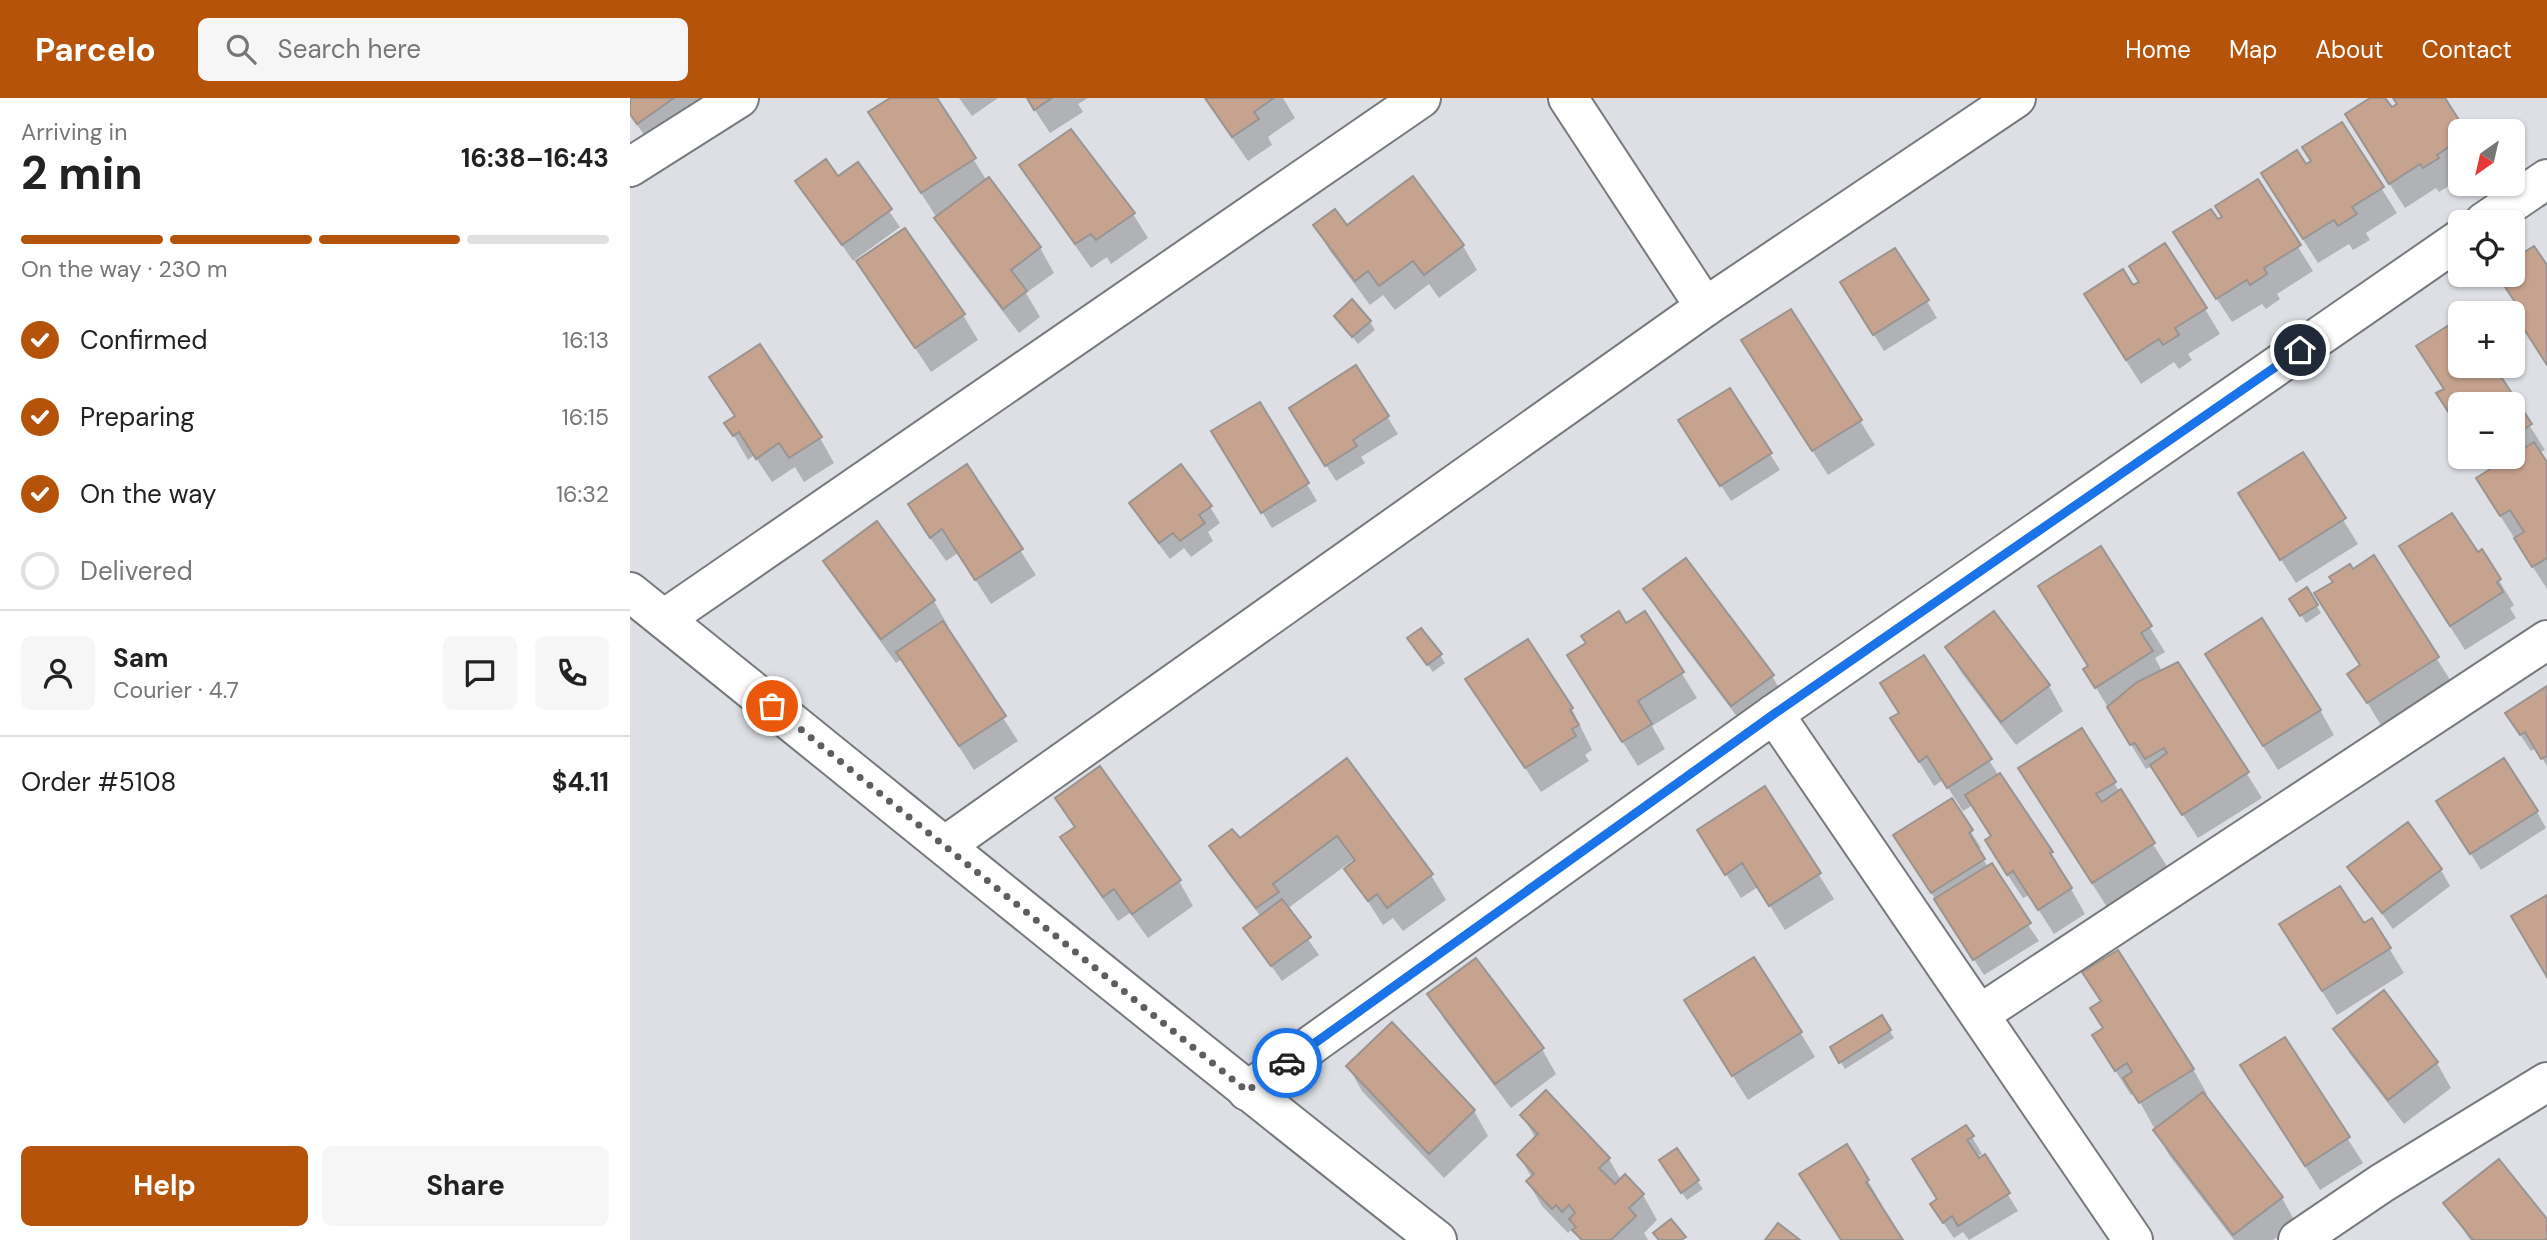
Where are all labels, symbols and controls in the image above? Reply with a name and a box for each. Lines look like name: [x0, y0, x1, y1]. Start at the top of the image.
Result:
search box: [198, 18, 688, 81]
text: Parcelo: [35, 28, 156, 71]
icon: search: [222, 30, 260, 68]
text: Search here: [278, 32, 421, 66]
text: Home: [2125, 34, 2191, 65]
text: Map: [2229, 34, 2277, 65]
text: About: [2315, 34, 2384, 65]
text: Contact: [2422, 34, 2512, 65]
text: Arriving in: [21, 117, 127, 147]
north arrow: [2448, 119, 2525, 196]
map controls: [2448, 119, 2525, 469]
text: 16:38–16:43: [461, 141, 609, 175]
text: 2 min: [21, 143, 143, 203]
button: locate: [2448, 210, 2525, 287]
text: On the way · 230 m: [21, 254, 228, 284]
button: +: [2448, 301, 2525, 378]
pin: [2270, 320, 2330, 380]
icon: check: [21, 321, 59, 359]
text: Confirmed: [80, 323, 207, 357]
text: 16:13: [562, 325, 609, 355]
icon: home: [2281, 331, 2319, 369]
button: −: [2448, 392, 2525, 469]
icon: check: [21, 398, 59, 436]
text: Preparing: [80, 400, 195, 434]
text: 16:15: [562, 402, 609, 432]
icon: check: [21, 475, 59, 513]
text: On the way: [80, 477, 216, 511]
text: 16:32: [556, 479, 609, 509]
text: Delivered: [80, 554, 193, 588]
button: person: [21, 636, 95, 710]
button: chat: [443, 636, 517, 710]
button: phone: [535, 636, 609, 710]
text: Sam: [113, 641, 168, 675]
text: Courier · 4.7: [113, 675, 239, 705]
pin: [742, 676, 802, 736]
icon: bag: [753, 687, 791, 725]
text: Order #5108: [21, 765, 176, 799]
text: $4.11: [552, 765, 609, 799]
courier: [1252, 1028, 1322, 1098]
icon: car: [1268, 1044, 1306, 1082]
button: Help: [21, 1146, 308, 1226]
button: Share: [322, 1146, 609, 1226]

